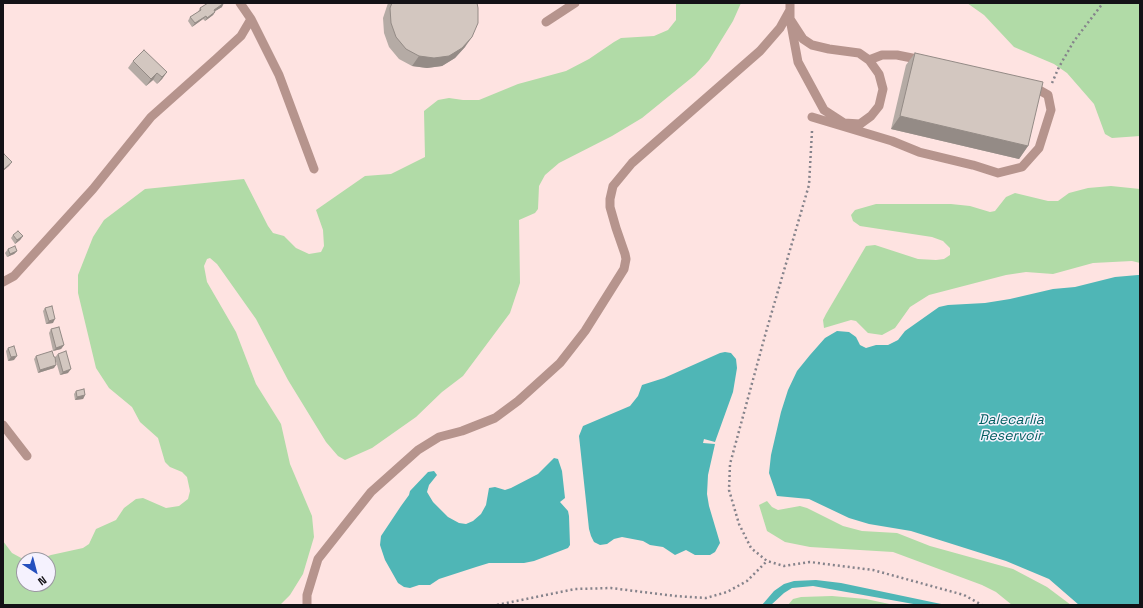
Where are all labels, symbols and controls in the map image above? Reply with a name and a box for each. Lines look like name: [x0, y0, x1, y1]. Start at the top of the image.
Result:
water label: Dalecarlia Reservoir: [978, 412, 1044, 444]
north arrow: [16, 552, 56, 592]
text: N: [35, 573, 50, 589]

